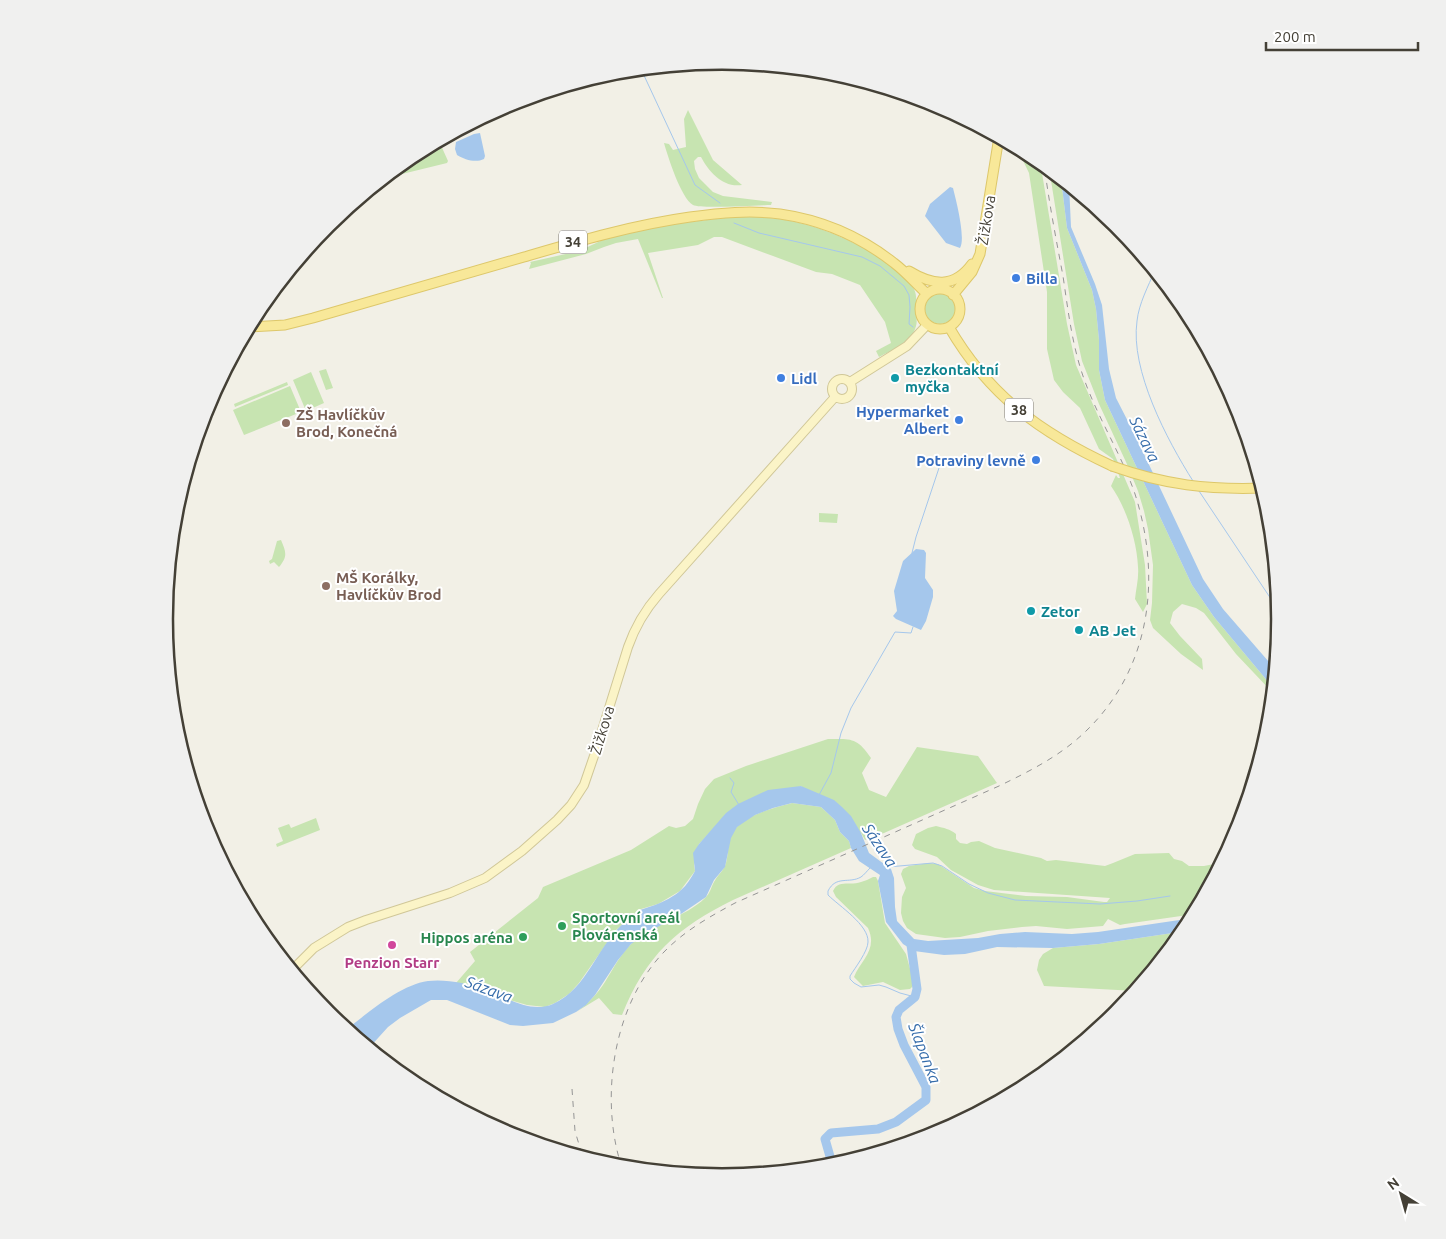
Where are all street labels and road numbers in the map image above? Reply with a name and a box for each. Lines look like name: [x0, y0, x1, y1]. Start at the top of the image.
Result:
street label: Žižkova: [974, 194, 998, 246]
road number: 34: [559, 230, 587, 253]
road number: 38: [1005, 398, 1033, 422]
street label: Žižkova: [587, 703, 617, 757]

